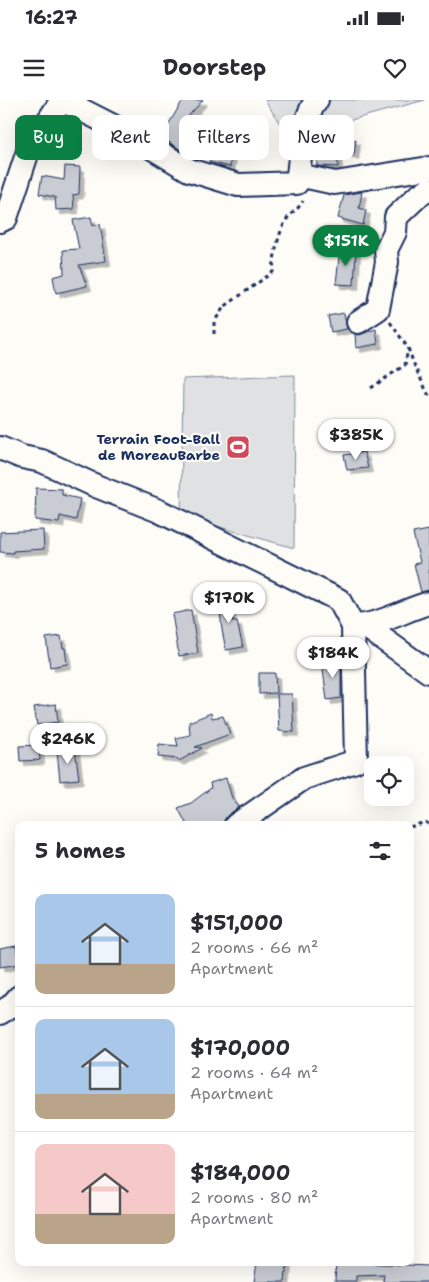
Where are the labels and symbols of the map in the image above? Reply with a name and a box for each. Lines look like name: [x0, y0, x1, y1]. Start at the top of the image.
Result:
pin: $151K: [311, 224, 381, 267]
pin: $385K: [321, 418, 391, 461]
place label: Terrain Foot-Ball de MoreauBarbe: [96, 430, 220, 464]
sports icon: Terrain Foot-Ball de MoreauBarbe: [225, 434, 251, 460]
pin: $170K: [194, 582, 264, 624]
pin: $184K: [298, 636, 368, 679]
pin: $246K: [33, 722, 103, 765]

